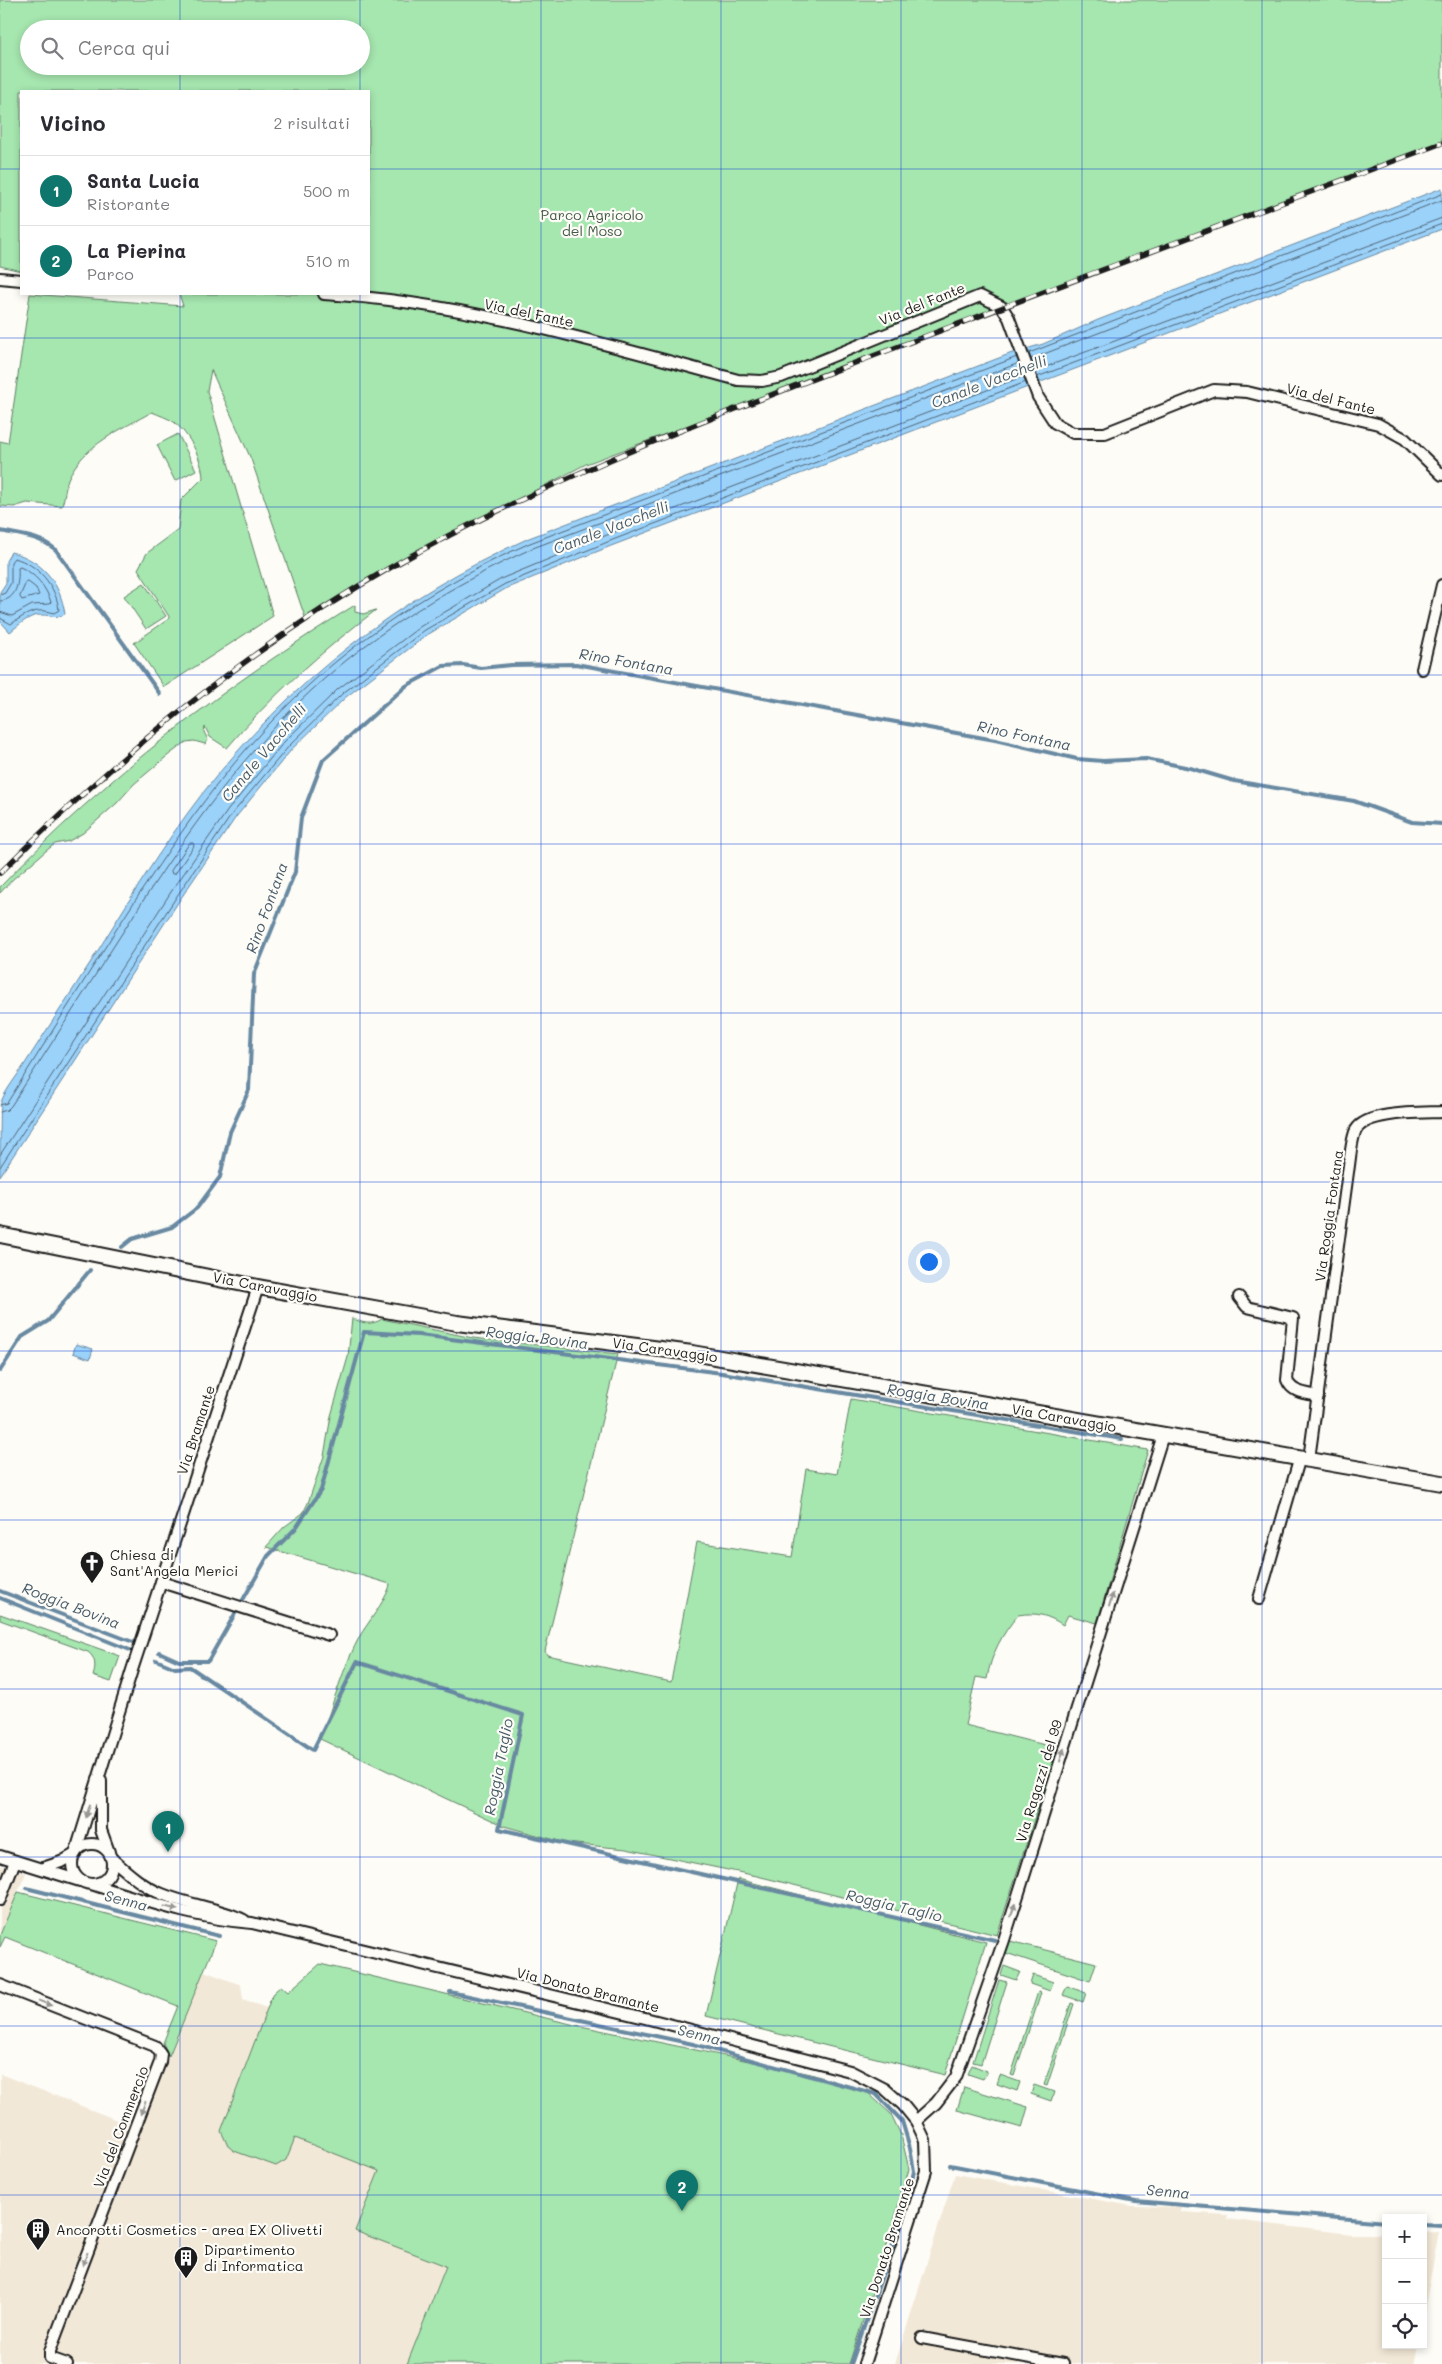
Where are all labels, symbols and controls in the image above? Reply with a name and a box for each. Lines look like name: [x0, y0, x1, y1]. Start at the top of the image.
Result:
search box: [20, 20, 370, 75]
icon: search: [38, 34, 66, 62]
text: Cerca qui: [78, 35, 170, 60]
text: Vicino: [40, 109, 105, 136]
text: 2 risultati: [274, 112, 350, 133]
text: Santa Lucia: [87, 168, 200, 193]
text: 1: [52, 180, 60, 201]
text: 500 m: [303, 180, 350, 201]
text: Ristorante: [87, 193, 170, 214]
park label: Parco Agricolo del Moso: [541, 205, 643, 240]
text: La Pierina: [87, 238, 186, 263]
text: 2: [52, 250, 60, 271]
text: 510 m: [306, 250, 350, 271]
text: Parco: [87, 263, 134, 284]
street label: Via del Fante: [876, 278, 968, 329]
street label: Via del Fante: [483, 294, 576, 331]
water label: Canale Vacchelli: [928, 350, 1050, 412]
street label: Via del Fante: [1285, 378, 1378, 419]
water label: Canale Vacchelli: [550, 496, 672, 558]
water label: Rino Fontana: [577, 643, 675, 679]
water label: Canale Vacchelli: [216, 699, 311, 806]
water label: Rino Fontana: [975, 715, 1073, 755]
water label: Rino Fontana: [240, 859, 292, 956]
street label: Via Roggia Fontana: [1310, 1149, 1347, 1283]
your location: [916, 1249, 942, 1275]
street label: Via Caravaggio: [211, 1267, 319, 1306]
water label: Roggia Bovina: [485, 1321, 589, 1353]
street label: Via Caravaggio: [611, 1333, 719, 1366]
water label: Roggia Bovina: [886, 1378, 991, 1414]
street label: Via Bramante: [172, 1382, 219, 1477]
street label: Via Caravaggio: [1010, 1399, 1118, 1436]
place label: Chiesa di Sant'Angela Merici: [110, 1545, 238, 1580]
church icon: Chiesa di Sant'Angela Merici: [79, 1550, 105, 1584]
water label: Roggia Bovina: [20, 1577, 123, 1633]
one-way arrow: [1107, 1593, 1115, 1608]
water label: Roggia Taglio: [479, 1717, 517, 1817]
street label: Via Ragazzi del 99: [1011, 1717, 1066, 1845]
one-way arrow: [1058, 1748, 1066, 1763]
one-way arrow: [84, 1803, 92, 1818]
pin: 1: [152, 1811, 184, 1852]
water label: Roggia Taglio: [844, 1884, 944, 1926]
water label: Senna: [103, 1885, 150, 1915]
one-way arrow: [1010, 1903, 1017, 1918]
one-way arrow: [163, 1904, 178, 1912]
street label: Via Donato Bramante: [515, 1963, 662, 2016]
one-way arrow: [38, 2000, 53, 2007]
water label: Senna: [676, 2019, 723, 2049]
street label: Via del Commercio: [89, 2063, 153, 2191]
one-way arrow: [139, 2101, 147, 2116]
pin: 2: [666, 2170, 698, 2211]
street label: Via Donato Bramante: [855, 2175, 918, 2321]
water label: Senna: [1145, 2179, 1191, 2203]
map controls: [1382, 2214, 1427, 2349]
button: +: [1382, 2214, 1427, 2259]
building icon: Ancorotti Cosmetics - area EX Olivetti: [25, 2217, 51, 2251]
place label: Ancorotti Cosmetics - area EX Olivetti: [56, 2220, 323, 2239]
place label: Dipartimento di Informatica: [204, 2240, 304, 2275]
building icon: Dipartimento di Informatica: [173, 2245, 199, 2279]
one-way arrow: [80, 2252, 88, 2267]
button: −: [1382, 2259, 1427, 2304]
button: locate: [1382, 2304, 1427, 2349]

